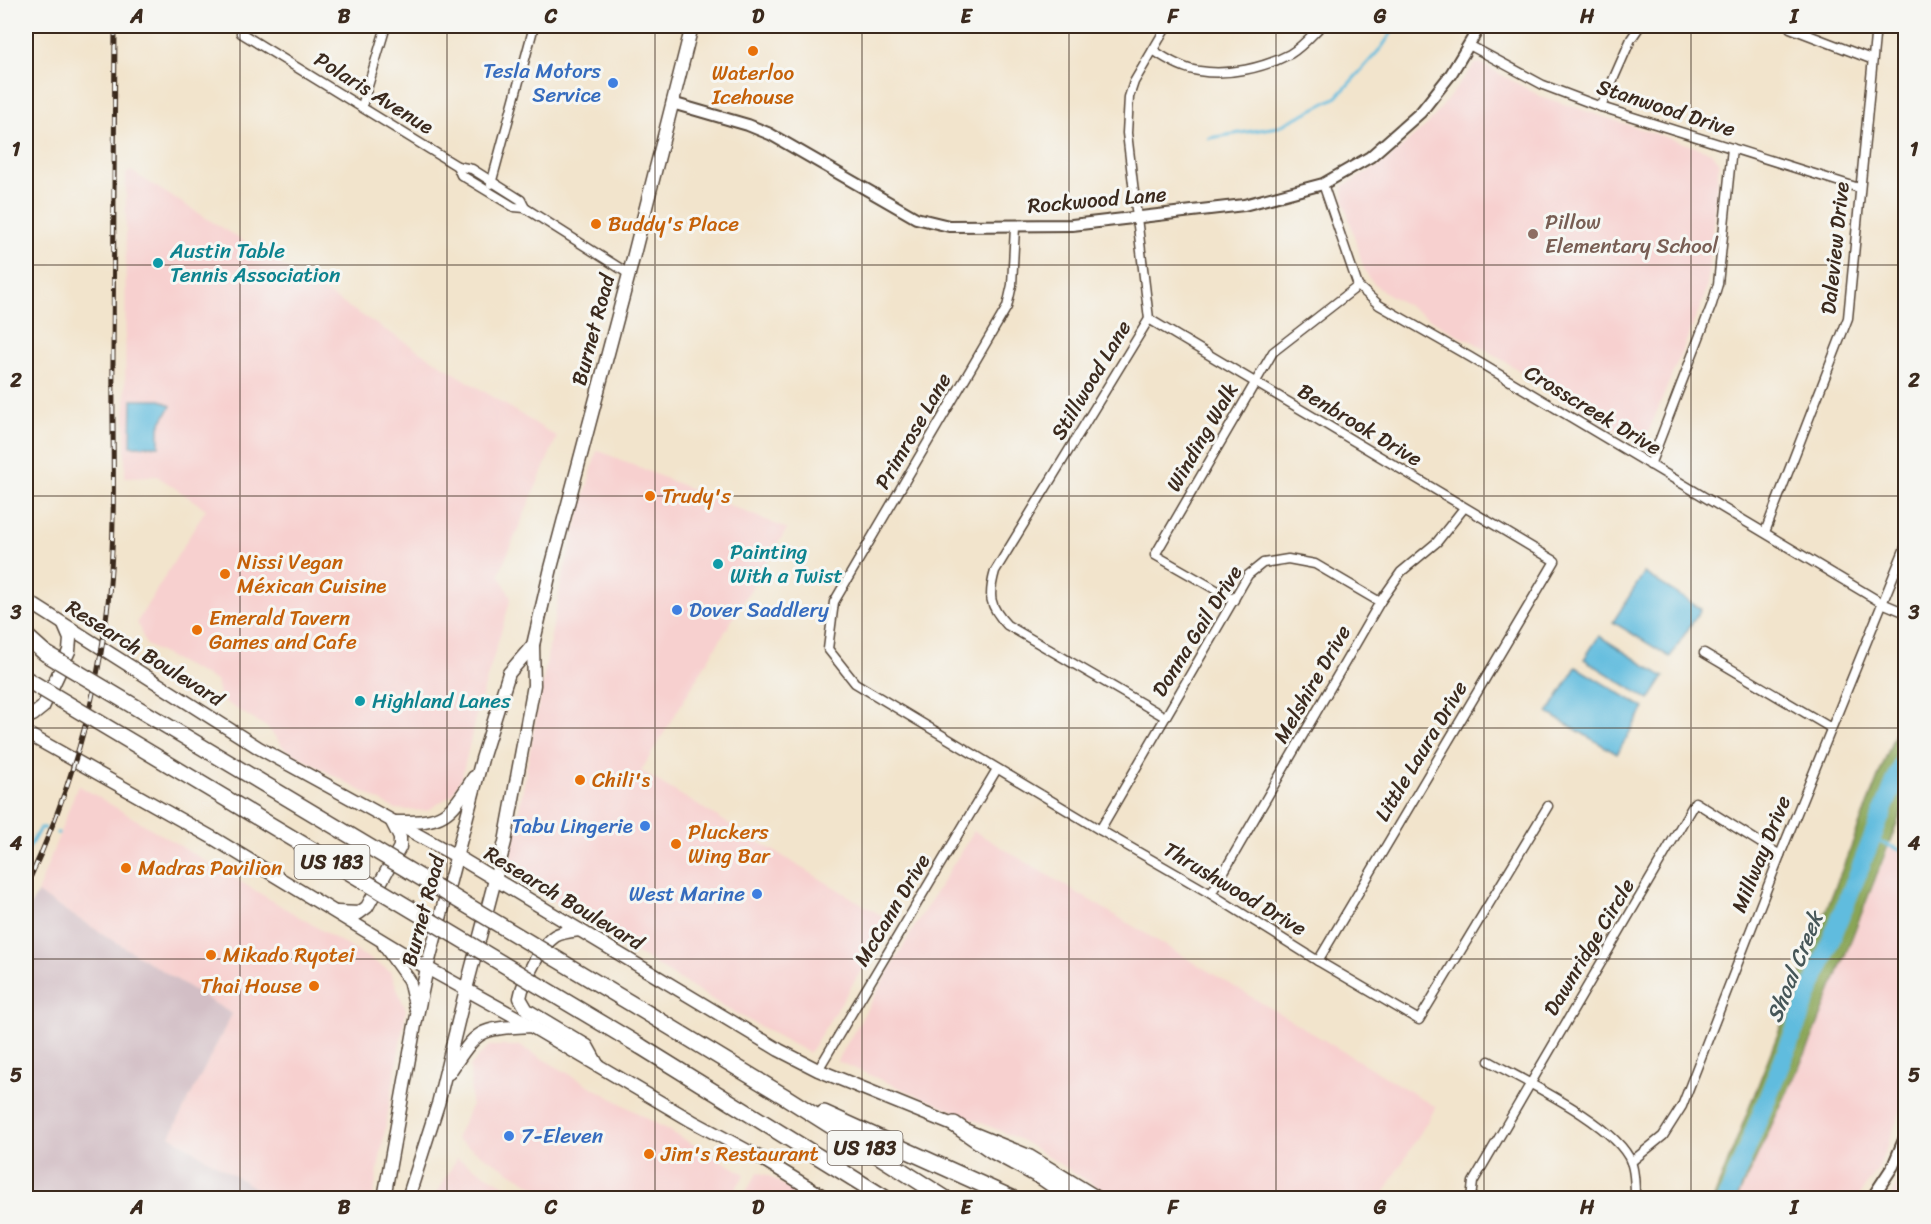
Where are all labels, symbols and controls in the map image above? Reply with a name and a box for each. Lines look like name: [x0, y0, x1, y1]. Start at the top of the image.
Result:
text: A: [129, 0, 144, 34]
text: B: [338, 0, 351, 34]
text: C: [544, 0, 558, 34]
text: D: [752, 0, 765, 34]
text: E: [960, 0, 973, 34]
text: F: [1167, 0, 1180, 34]
text: G: [1373, 0, 1387, 34]
text: H: [1579, 0, 1595, 34]
text: I: [1789, 0, 1800, 34]
street label: Polaris Avenue: [306, 41, 442, 145]
marker: Waterloo Icehouse: [746, 44, 760, 58]
place label: Tesla Motors Service: [483, 52, 601, 114]
place label: Waterloo Icehouse: [711, 54, 795, 116]
street label: Stanwood Drive: [1592, 68, 1740, 148]
marker: Tesla Motors Service: [606, 76, 620, 90]
text: 1: [12, 132, 21, 167]
text: 1: [1910, 132, 1919, 167]
street label: Rockwood Lane: [1026, 175, 1168, 225]
street label: Daleview Drive: [1809, 180, 1861, 316]
place label: Pillow Elementary School: [1545, 203, 1719, 265]
place label: Buddy's Place: [608, 205, 739, 243]
marker: Buddy's Place: [589, 217, 603, 231]
marker: Pillow Elementary School: [1526, 227, 1540, 241]
place label: Austin Table Tennis Association: [169, 232, 340, 294]
marker: Austin Table Tennis Association: [151, 256, 165, 270]
street label: Burnet Road: [560, 268, 627, 390]
street label: Stillwood Lane: [1040, 312, 1142, 448]
street label: Crosscreek Drive: [1517, 354, 1669, 466]
text: 2: [9, 363, 22, 398]
text: 2: [1907, 363, 1920, 398]
street label: Primrose Lane: [864, 365, 962, 497]
street label: Benbrook Drive: [1290, 373, 1430, 478]
street label: Winding Walk: [1155, 375, 1249, 499]
place label: Trudy's: [662, 477, 731, 515]
marker: Trudy's: [643, 489, 657, 503]
place label: Painting With a Twist: [730, 533, 843, 595]
place label: Nissi Vegan Méxican Cuisine: [237, 543, 386, 605]
marker: Painting With a Twist: [711, 557, 725, 571]
street label: Donna Gail Drive: [1141, 558, 1253, 704]
marker: Nissi Vegan Méxican Cuisine: [218, 567, 232, 581]
street label: Research Boulevard: [58, 589, 234, 718]
place label: Dover Saddlery: [689, 591, 829, 629]
text: 3: [10, 595, 22, 630]
text: 3: [1908, 595, 1920, 630]
place label: Emerald Tavern Games and Cafe: [209, 599, 357, 661]
marker: Dover Saddlery: [670, 603, 684, 617]
street label: Melshire Drive: [1263, 617, 1362, 751]
marker: Emerald Tavern Games and Cafe: [190, 623, 204, 637]
street label: Little Laura Drive: [1364, 673, 1478, 829]
place label: Highland Lanes: [372, 682, 511, 720]
marker: Highland Lanes: [353, 694, 367, 708]
place label: Chili's: [592, 761, 651, 799]
marker: Chili's: [573, 773, 587, 787]
street label: Millway Drive: [1720, 789, 1802, 919]
place label: Tabu Lingerie: [512, 807, 633, 845]
place label: Pluckers Wing Bar: [688, 813, 771, 875]
marker: Tabu Lingerie: [638, 819, 652, 833]
text: 4: [9, 826, 23, 861]
text: 4: [1907, 826, 1921, 861]
street label: Thrushwood Drive: [1156, 831, 1314, 947]
street label: Research Boulevard: [476, 835, 653, 962]
marker: Pluckers Wing Bar: [669, 837, 683, 851]
road number: US 183: [294, 845, 370, 879]
street label: McCann Drive: [843, 846, 941, 974]
place label: Madras Pavilion: [138, 849, 282, 887]
street label: Burnet Road: [390, 849, 457, 971]
marker: Madras Pavilion: [119, 861, 133, 875]
street label: Dawnridge Circle: [1533, 870, 1645, 1023]
place label: West Marine: [629, 875, 745, 913]
marker: West Marine: [750, 887, 764, 901]
water label: Shoal Creek: [1755, 903, 1835, 1028]
place label: Mikado Ryotei: [223, 936, 356, 974]
marker: Mikado Ryotei: [204, 948, 218, 962]
place label: Thai House: [201, 967, 302, 1005]
marker: Thai House: [307, 979, 321, 993]
text: 5: [10, 1058, 22, 1093]
text: 5: [1908, 1058, 1920, 1093]
place label: 7-Eleven: [521, 1117, 603, 1155]
marker: 7-Eleven: [502, 1129, 516, 1143]
road number: US 183: [828, 1131, 902, 1165]
place label: Jim's Restaurant: [660, 1135, 819, 1173]
marker: Jim's Restaurant: [642, 1147, 656, 1161]
text: A: [129, 1190, 144, 1224]
text: B: [338, 1190, 351, 1224]
text: C: [544, 1190, 558, 1224]
text: D: [752, 1190, 765, 1224]
text: E: [960, 1190, 973, 1224]
text: F: [1167, 1190, 1180, 1224]
text: G: [1373, 1190, 1387, 1224]
text: H: [1579, 1190, 1595, 1224]
text: I: [1789, 1190, 1800, 1224]

